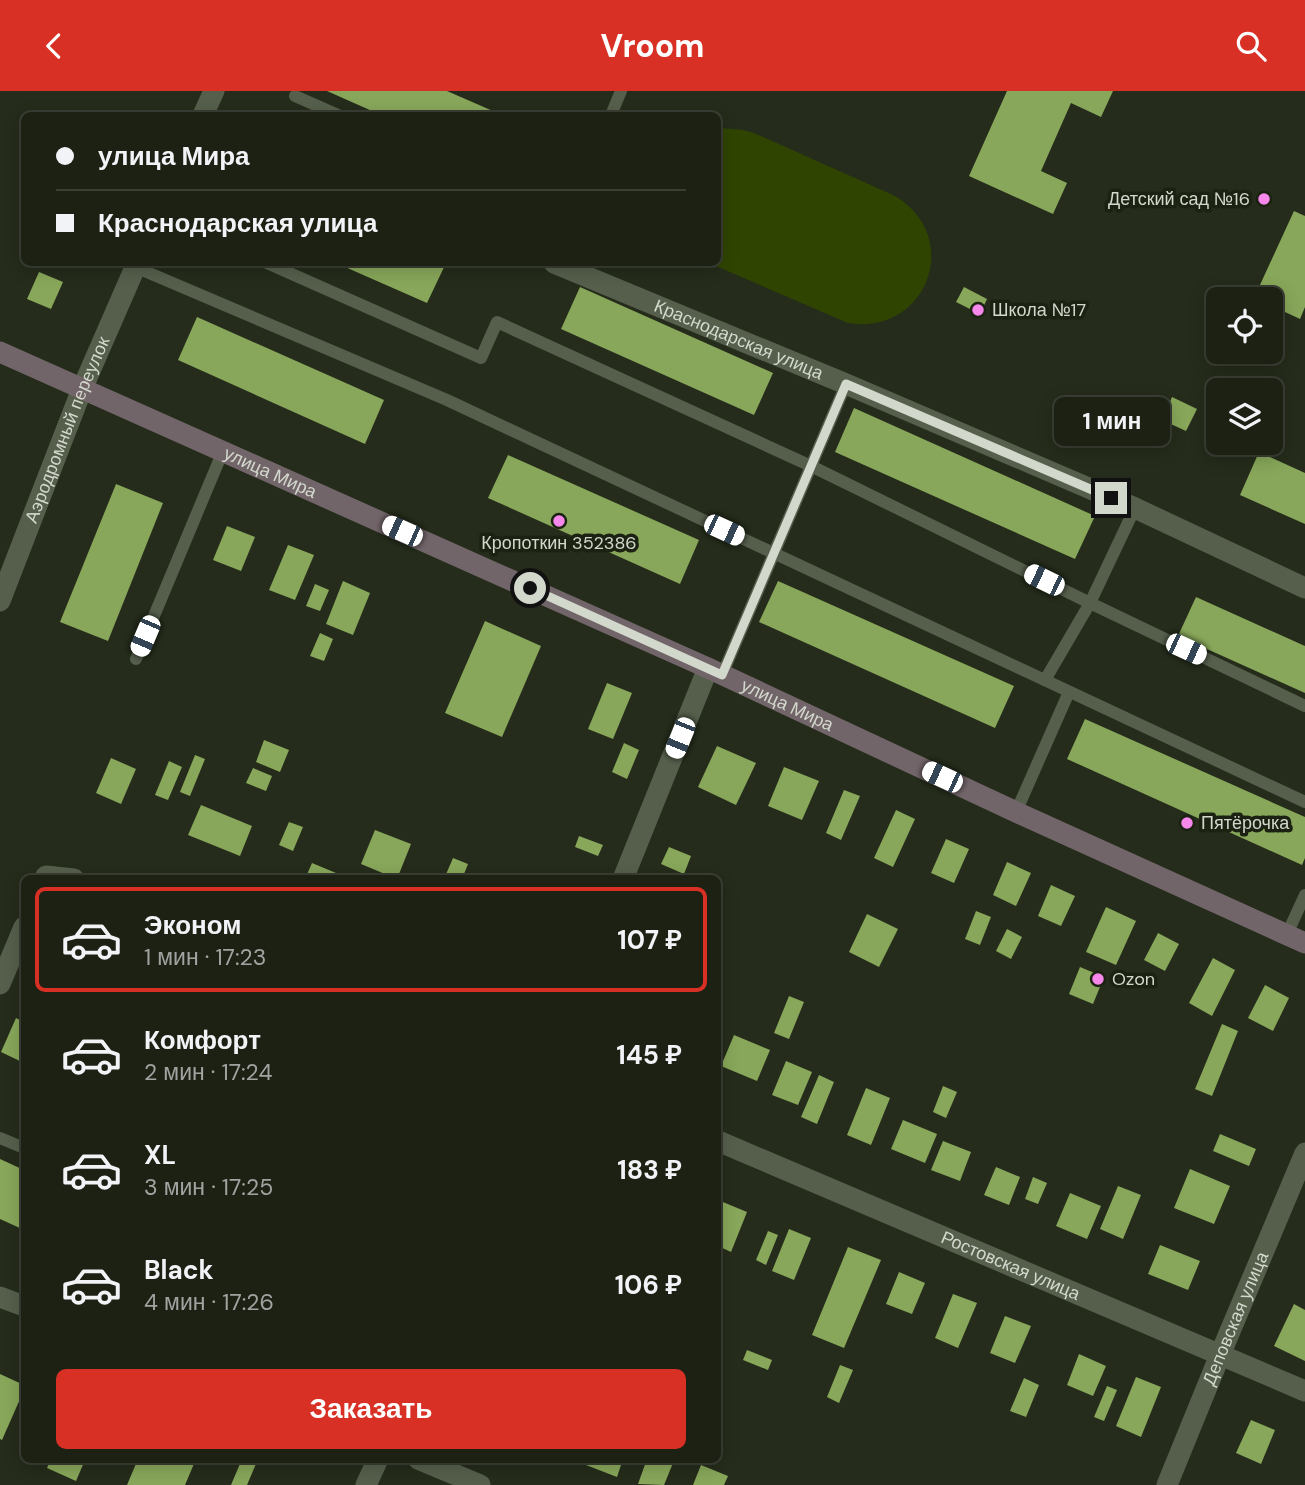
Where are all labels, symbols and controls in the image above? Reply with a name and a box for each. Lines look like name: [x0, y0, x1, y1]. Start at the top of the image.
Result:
text: Vroom: [601, 25, 704, 67]
icon: back: [35, 27, 73, 65]
icon: search: [1232, 27, 1270, 65]
text: улица Мира: [98, 139, 249, 173]
place label: Детский сад №16: [1108, 187, 1250, 211]
marker: Детский сад №16: [1256, 191, 1272, 207]
text: Краснодарская улица: [98, 206, 377, 240]
map controls: [1206, 287, 1283, 455]
button: locate: [1206, 287, 1283, 364]
street label: Краснодарская улица: [651, 294, 828, 386]
place label: Школа №17: [992, 298, 1086, 322]
marker: Школа №17: [970, 302, 986, 318]
street label: Аэродромный переулок: [19, 333, 115, 526]
button: layers: [1206, 378, 1283, 455]
callout: 1 мин: [1053, 397, 1169, 445]
text: 1 мин: [1083, 406, 1141, 436]
street label: улица Мира: [220, 441, 321, 504]
route end: [1095, 482, 1127, 514]
car: [701, 512, 748, 548]
car: [379, 513, 426, 549]
marker: Кропоткин 352386: [551, 513, 567, 529]
place label: Кропоткин 352386: [481, 531, 637, 555]
car: [1021, 561, 1068, 599]
route start: [514, 572, 546, 604]
car: [128, 613, 163, 659]
car: [1163, 631, 1210, 667]
street label: улица Мира: [737, 673, 838, 737]
car: [663, 715, 698, 761]
car: [919, 759, 966, 795]
place label: Пятёрочка: [1201, 811, 1290, 835]
marker: Пятёрочка: [1179, 815, 1195, 831]
icon: car: [60, 908, 123, 971]
text: Эконом: [144, 908, 242, 942]
text: 107 ₽: [617, 923, 682, 957]
text: 1 мин · 17:23: [144, 942, 266, 972]
place label: Ozon: [1112, 967, 1155, 991]
marker: Ozon: [1090, 971, 1106, 987]
icon: car: [60, 1023, 123, 1086]
text: Комфорт: [144, 1023, 261, 1057]
text: 145 ₽: [616, 1038, 682, 1072]
text: 2 мин · 17:24: [144, 1057, 272, 1087]
icon: car: [60, 1138, 123, 1201]
text: XL: [144, 1138, 176, 1172]
text: 183 ₽: [617, 1153, 682, 1187]
text: 3 мин · 17:25: [144, 1172, 273, 1202]
street label: Ростовская улица: [937, 1225, 1085, 1306]
street label: Деповская улица: [1197, 1247, 1274, 1389]
icon: car: [60, 1253, 123, 1316]
text: Black: [144, 1253, 214, 1287]
text: 106 ₽: [615, 1268, 682, 1302]
text: 4 мин · 17:26: [144, 1287, 274, 1317]
button: Заказать: [56, 1369, 686, 1449]

